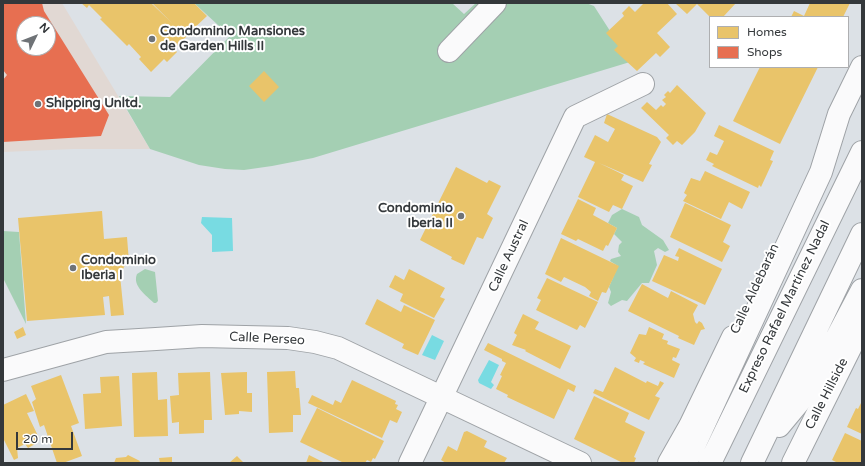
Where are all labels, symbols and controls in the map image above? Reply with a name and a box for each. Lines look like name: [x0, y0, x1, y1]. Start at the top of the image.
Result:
north arrow: [16, 16, 56, 56]
legend: [709, 16, 849, 68]
text: N: [37, 20, 52, 36]
place label: Condominio Mansiones de Garden Hills II: [160, 24, 305, 55]
text: Homes: [747, 25, 787, 39]
marker: Condominio Mansiones de Garden Hills II: [147, 34, 157, 44]
text: Shops: [747, 45, 782, 59]
place label: Shipping Unltd.: [46, 96, 141, 112]
marker: Shipping Unltd.: [33, 99, 43, 109]
place label: Condominio Iberia II: [378, 201, 453, 232]
marker: Condominio Iberia II: [456, 211, 466, 221]
street label: Calle Austral: [486, 218, 532, 294]
street label: Expreso Rafael Martínez Nadal: [736, 218, 834, 396]
street label: Calle Aldebarán: [727, 241, 783, 337]
place label: Condominio Iberia I: [81, 253, 156, 284]
marker: Condominio Iberia I: [68, 263, 78, 273]
street label: Calle Perseo: [229, 329, 305, 349]
street label: Calle Hillside: [802, 356, 852, 432]
scale bar: [18, 424, 75, 450]
text: 20 m: [23, 432, 52, 446]

